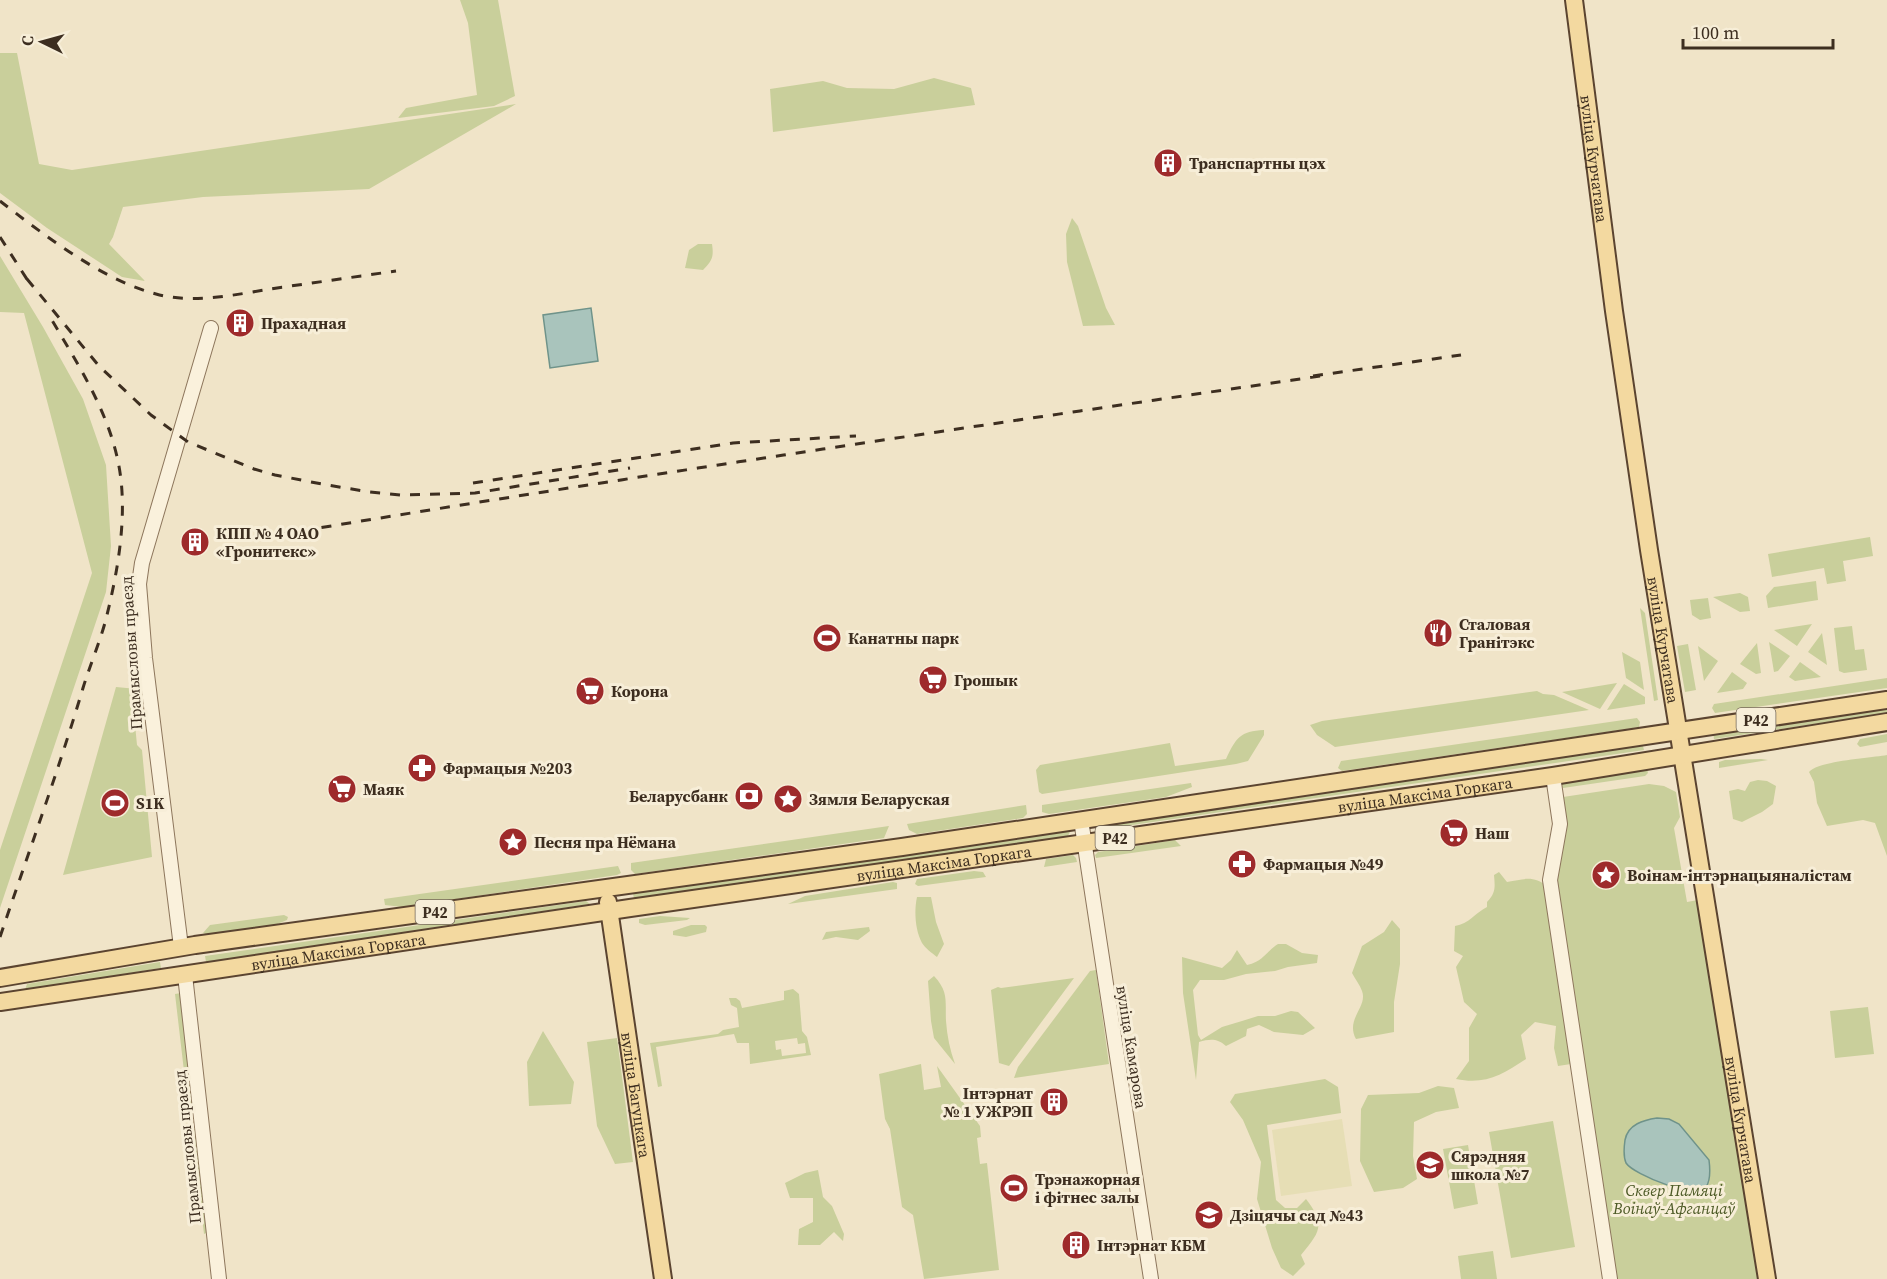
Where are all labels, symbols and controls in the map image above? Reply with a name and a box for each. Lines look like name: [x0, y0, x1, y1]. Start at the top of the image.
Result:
north arrow: [12, 12, 72, 72]
scale bar: [1683, 12, 1833, 50]
text: 100 m: [1692, 20, 1739, 45]
text: С: [16, 35, 38, 47]
street label: вуліца Курчатава: [1575, 94, 1614, 225]
building icon: Транспартны цэх: [1152, 147, 1184, 179]
place label: Транспартны цэх: [1189, 152, 1326, 174]
building icon: Прахадная: [224, 307, 256, 339]
place label: Прахадная: [261, 312, 346, 334]
place label: КПП № 4 ОАО «Гронитекс»: [216, 522, 319, 562]
building icon: КПП № 4 ОАО «Гронитекс»: [179, 526, 211, 558]
street label: Прамысловы праезд: [115, 575, 147, 731]
street label: вуліца Курчатава: [1642, 575, 1685, 706]
place label: Сталовая Гранітэкс: [1459, 613, 1535, 653]
restaurant icon: Сталовая Гранітэкс: [1422, 617, 1454, 649]
sports icon: Канатны парк: [811, 622, 843, 654]
place label: Канатны парк: [848, 627, 960, 649]
supermarket icon: Грошык: [917, 664, 949, 696]
place label: Грошык: [954, 669, 1018, 691]
supermarket icon: Корона: [574, 675, 606, 707]
place label: Корона: [611, 680, 669, 702]
road number: Р42: [1736, 708, 1776, 732]
pharmacy icon: Фармацыя №203: [406, 752, 438, 784]
place label: Фармацыя №203: [443, 757, 572, 779]
street label: вуліца Максіма Горкага: [1336, 771, 1515, 818]
supermarket icon: Маяк: [326, 773, 358, 805]
place label: Маяк: [363, 778, 405, 800]
bank icon: Беларусбанк: [733, 780, 765, 812]
place icon: Зямля Беларуская: [772, 783, 804, 815]
place label: Беларусбанк: [629, 785, 729, 807]
sports icon: S1K: [99, 787, 131, 819]
place label: Зямля Беларуская: [809, 788, 950, 810]
place label: S1K: [136, 792, 165, 814]
supermarket icon: Наш: [1438, 817, 1470, 849]
place label: Наш: [1475, 822, 1509, 844]
place icon: Песня пра Нёмана: [497, 826, 529, 858]
road number: Р42: [1096, 826, 1134, 850]
place label: Песня пра Нёмана: [534, 831, 676, 853]
street label: вуліца Максіма Горкага: [855, 840, 1034, 886]
pharmacy icon: Фармацыя №49: [1226, 848, 1258, 880]
place label: Фармацыя №49: [1263, 853, 1384, 875]
place icon: Воінам-інтэрнацыяналістам: [1590, 859, 1622, 891]
place label: Воінам-інтэрнацыяналістам: [1627, 864, 1852, 886]
road number: Р42: [416, 900, 454, 924]
street label: вуліца Максіма Горкага: [249, 928, 428, 975]
street label: вуліца Камарова: [1111, 984, 1153, 1111]
street label: вуліца Багуцкага: [616, 1031, 656, 1160]
street label: вуліца Курчатава: [1720, 1054, 1762, 1185]
street label: Прамысловы праезд: [168, 1069, 206, 1225]
place label: Інтэрнат № 1 УЖРЭП: [943, 1082, 1033, 1122]
building icon: Інтэрнат № 1 УЖРЭП: [1038, 1086, 1070, 1118]
place label: Сярэдняя школа №7: [1451, 1145, 1530, 1185]
school or university icon: Сярэдняя школа №7: [1414, 1149, 1446, 1181]
place label: Трэнажорная і фітнес залы: [1035, 1168, 1140, 1208]
sports icon: Трэнажорная і фітнес залы: [998, 1172, 1030, 1204]
park label: Сквер Памяці Воінаў-Афганцаў: [1612, 1179, 1735, 1219]
school or university icon: Дзіцячы сад №43: [1193, 1199, 1225, 1231]
place label: Дзіцячы сад №43: [1230, 1204, 1363, 1226]
building icon: Інтэрнат КБМ: [1060, 1229, 1092, 1261]
place label: Інтэрнат КБМ: [1097, 1234, 1206, 1256]

